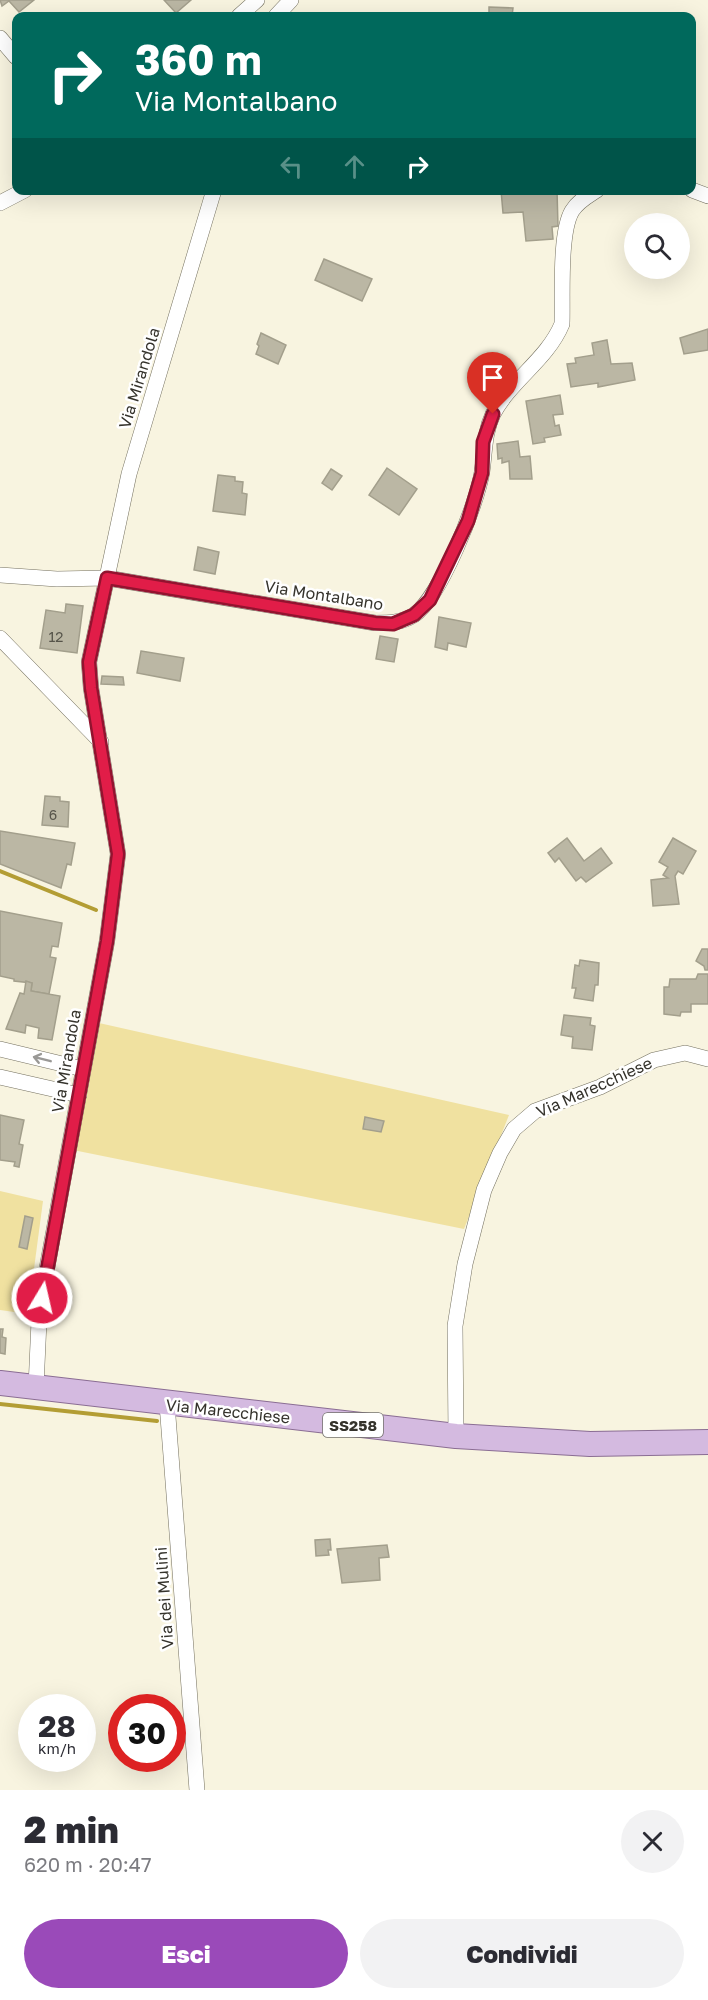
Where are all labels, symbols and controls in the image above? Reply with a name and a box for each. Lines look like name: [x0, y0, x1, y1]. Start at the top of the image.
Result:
text: 360 m: [135, 34, 262, 84]
icon: right: [36, 36, 114, 114]
text: Via Montalbano: [135, 85, 337, 117]
icon: left: [275, 150, 308, 183]
icon: ahead: [338, 150, 371, 183]
icon: right: [401, 150, 434, 183]
map controls: [624, 213, 690, 279]
button: search: [624, 213, 690, 279]
street label: Via Mirandola: [114, 325, 164, 431]
pin: [467, 352, 518, 414]
icon: arrive: [476, 361, 509, 394]
street label: Via Montalbano: [263, 576, 385, 614]
house number: 12: [49, 628, 63, 645]
house number: 6: [49, 806, 57, 823]
street label: Via Mirandola: [47, 1008, 85, 1114]
one-way arrow: [32, 1052, 51, 1064]
street label: Via Marecchiese: [533, 1052, 655, 1122]
position arrow: [10, 1266, 74, 1330]
street label: Via Marecchiese: [165, 1395, 291, 1427]
road number: SS258: [323, 1413, 383, 1437]
street label: Via dei Mulini: [150, 1546, 178, 1650]
speed limit sign: 30: [108, 1694, 186, 1772]
text: 28: [38, 1708, 76, 1744]
text: km/h: [38, 1739, 76, 1757]
text: 2 min: [24, 1808, 119, 1851]
button: close: [621, 1810, 684, 1873]
text: 620 m · 20:47: [24, 1852, 152, 1876]
button: Esci: [24, 1919, 348, 1988]
button: Condividi: [360, 1919, 684, 1988]

